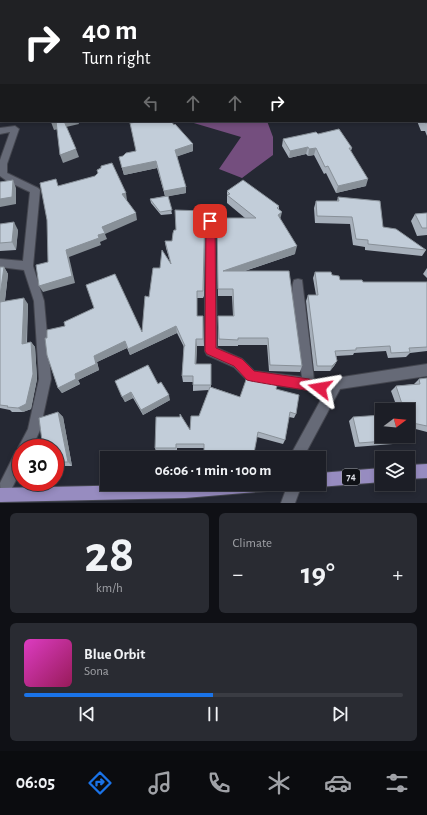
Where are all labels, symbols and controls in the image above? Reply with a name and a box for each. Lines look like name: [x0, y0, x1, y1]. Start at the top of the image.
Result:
icon: right: [16, 16, 68, 68]
text: 40 m: [82, 17, 138, 45]
text: Turn right: [82, 50, 151, 68]
icon: left: [140, 92, 162, 114]
icon: ahead: [182, 92, 204, 114]
icon: ahead: [224, 92, 246, 114]
icon: right: [266, 92, 288, 114]
pin: [193, 204, 227, 238]
icon: arrive: [199, 210, 221, 232]
position arrow: [299, 367, 341, 409]
north arrow: [375, 403, 415, 443]
map controls: [375, 403, 415, 491]
speed limit sign: 30: [12, 439, 64, 491]
button: layers: [375, 451, 415, 491]
text: 06:06 · 1 min · 100 m: [155, 463, 271, 478]
road number: 74: [342, 469, 360, 485]
text: 28: [84, 529, 134, 581]
text: Climate: [233, 537, 272, 550]
text: 19°: [301, 559, 335, 589]
text: −: [233, 563, 243, 585]
text: +: [392, 563, 403, 585]
text: km/h: [96, 582, 123, 595]
text: Blue Orbit: [84, 647, 145, 662]
text: Sona: [84, 665, 109, 678]
icon: previous: [76, 703, 98, 725]
icon: pause: [202, 703, 224, 725]
icon: next: [329, 703, 351, 725]
icon: directions: [86, 769, 114, 797]
icon: music: [146, 769, 174, 797]
icon: phone: [205, 769, 233, 797]
icon: climate: [265, 769, 293, 797]
icon: car: [324, 769, 352, 797]
icon: filters: [383, 769, 411, 797]
text: 06:05: [16, 774, 55, 792]

